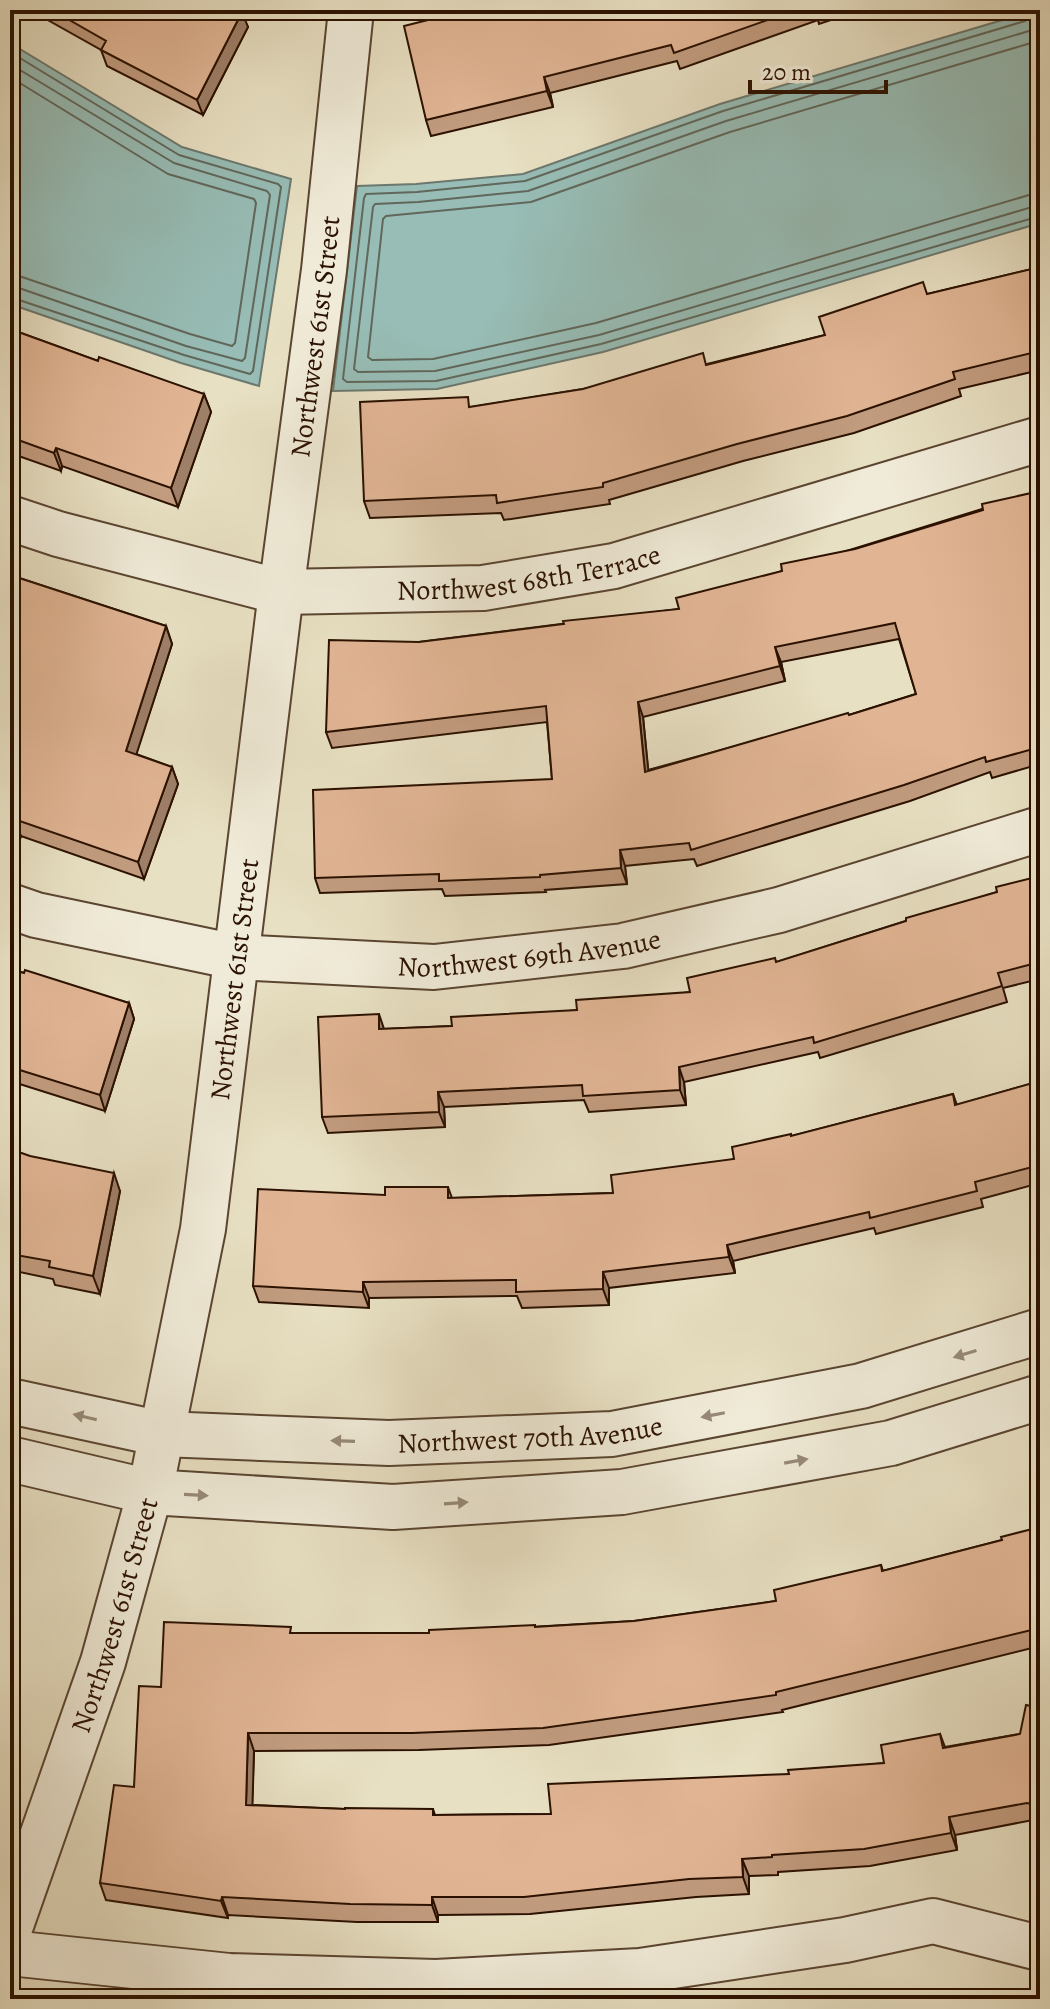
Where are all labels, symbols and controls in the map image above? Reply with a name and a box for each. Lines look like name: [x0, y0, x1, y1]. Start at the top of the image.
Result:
scale bar: [750, 44, 886, 94]
text: 20 m: [762, 56, 811, 88]
street label: Northwest 61st Street: [281, 214, 350, 460]
street label: Northwest 68th Terrace: [396, 535, 665, 610]
street label: Northwest 61st Street: [201, 856, 268, 1103]
street label: Northwest 69th Avenue: [397, 920, 665, 987]
one-way arrow: [953, 1348, 977, 1361]
street label: Northwest 70th Avenue: [397, 1407, 666, 1463]
one-way arrow: [700, 1409, 725, 1421]
one-way arrow: [72, 1410, 97, 1423]
one-way arrow: [330, 1435, 355, 1448]
one-way arrow: [784, 1454, 809, 1466]
one-way arrow: [184, 1489, 209, 1502]
street label: Northwest 61st Street: [62, 1493, 168, 1738]
one-way arrow: [444, 1496, 469, 1509]

